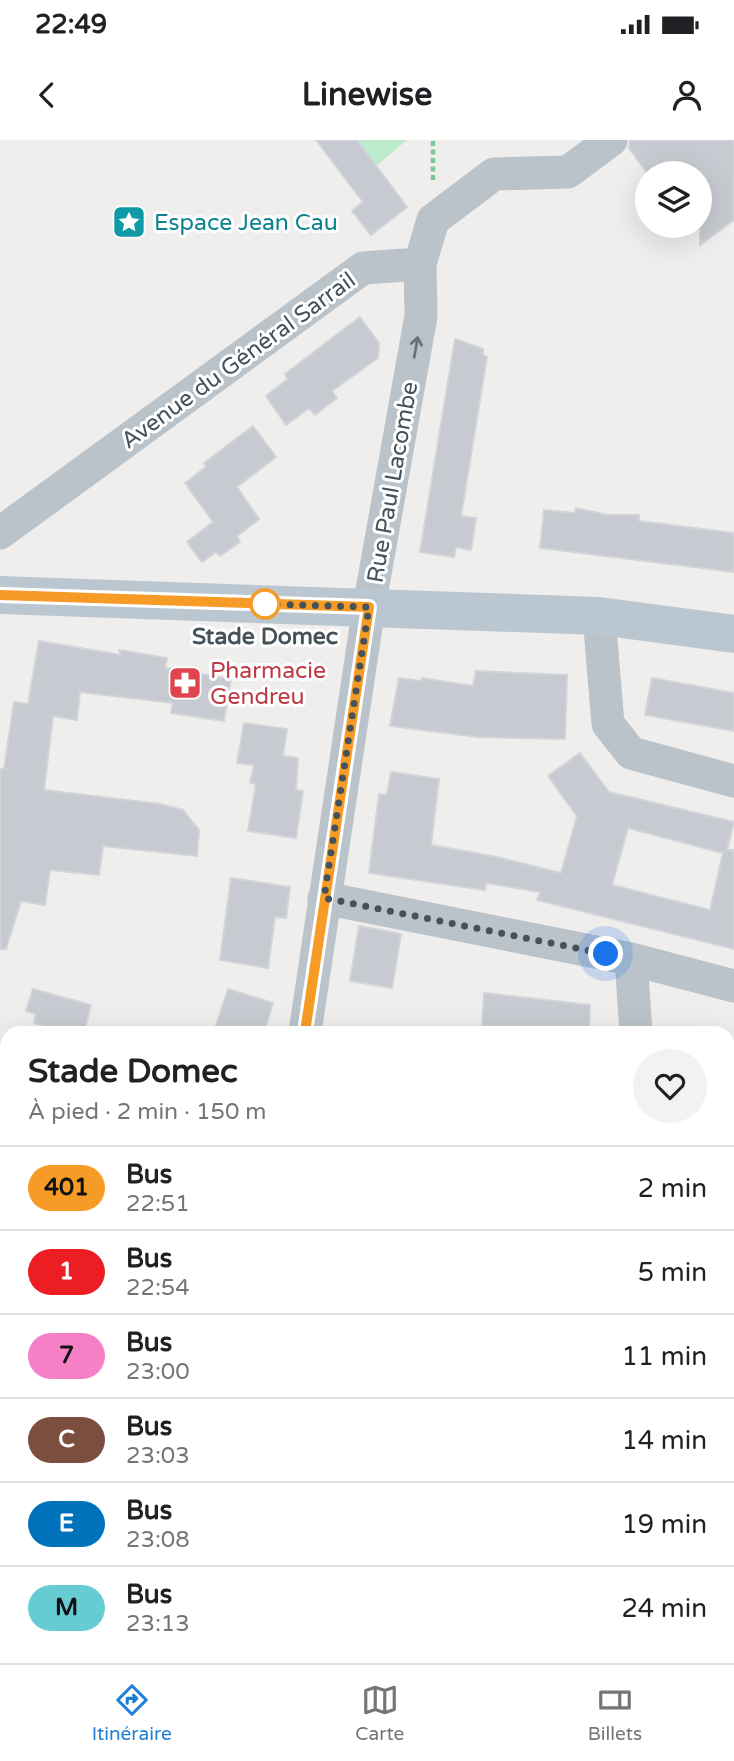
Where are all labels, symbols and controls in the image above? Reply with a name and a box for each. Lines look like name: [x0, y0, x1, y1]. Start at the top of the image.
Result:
text: 22:49: [35, 9, 107, 40]
icon: back: [28, 76, 66, 114]
text: Linewise: [302, 76, 432, 114]
icon: person: [668, 76, 706, 114]
map controls: [635, 161, 712, 238]
button: layers: [635, 161, 712, 238]
place icon: Espace Jean Cau: [110, 203, 148, 241]
place label: Espace Jean Cau: [154, 209, 338, 237]
street label: Avenue du Général Sarrail: [116, 266, 361, 455]
one-way arrow: [410, 336, 423, 359]
street label: Rue Paul Lacombe: [362, 379, 424, 585]
marker: Stade Domec: [250, 589, 280, 619]
place label: Stade Domec: [192, 623, 338, 651]
place label: Pharmacie Gendreu: [210, 657, 326, 711]
pharmacy icon: Pharmacie Gendreu: [166, 664, 204, 702]
your location: [588, 936, 623, 971]
button: heart: [633, 1049, 707, 1123]
text: Stade Domec: [28, 1052, 238, 1091]
text: À pied · 2 min · 150 m: [28, 1098, 267, 1126]
text: Bus: [126, 1159, 172, 1190]
text: 401: [44, 1173, 89, 1202]
text: 2 min: [638, 1173, 707, 1204]
text: 22:51: [126, 1190, 190, 1218]
text: Bus: [126, 1243, 172, 1274]
text: 1: [59, 1257, 74, 1286]
text: 5 min: [638, 1257, 707, 1288]
text: 22:54: [126, 1274, 190, 1302]
text: Bus: [126, 1327, 172, 1358]
text: 7: [59, 1341, 74, 1370]
text: 11 min: [621, 1341, 707, 1372]
text: 23:00: [126, 1358, 190, 1386]
text: Bus: [126, 1411, 172, 1442]
text: C: [58, 1425, 75, 1454]
text: 14 min: [621, 1425, 707, 1456]
text: 23:03: [126, 1442, 190, 1470]
text: Bus: [126, 1495, 172, 1526]
text: E: [59, 1509, 74, 1538]
text: 19 min: [621, 1509, 707, 1540]
text: 23:08: [126, 1526, 190, 1554]
text: Bus: [126, 1579, 172, 1610]
text: M: [55, 1593, 78, 1622]
text: 24 min: [621, 1593, 707, 1624]
text: 23:13: [126, 1610, 190, 1638]
tab: Itinéraire: [92, 1681, 172, 1745]
tab: Carte: [355, 1681, 404, 1745]
tab: Billets: [588, 1681, 642, 1745]

